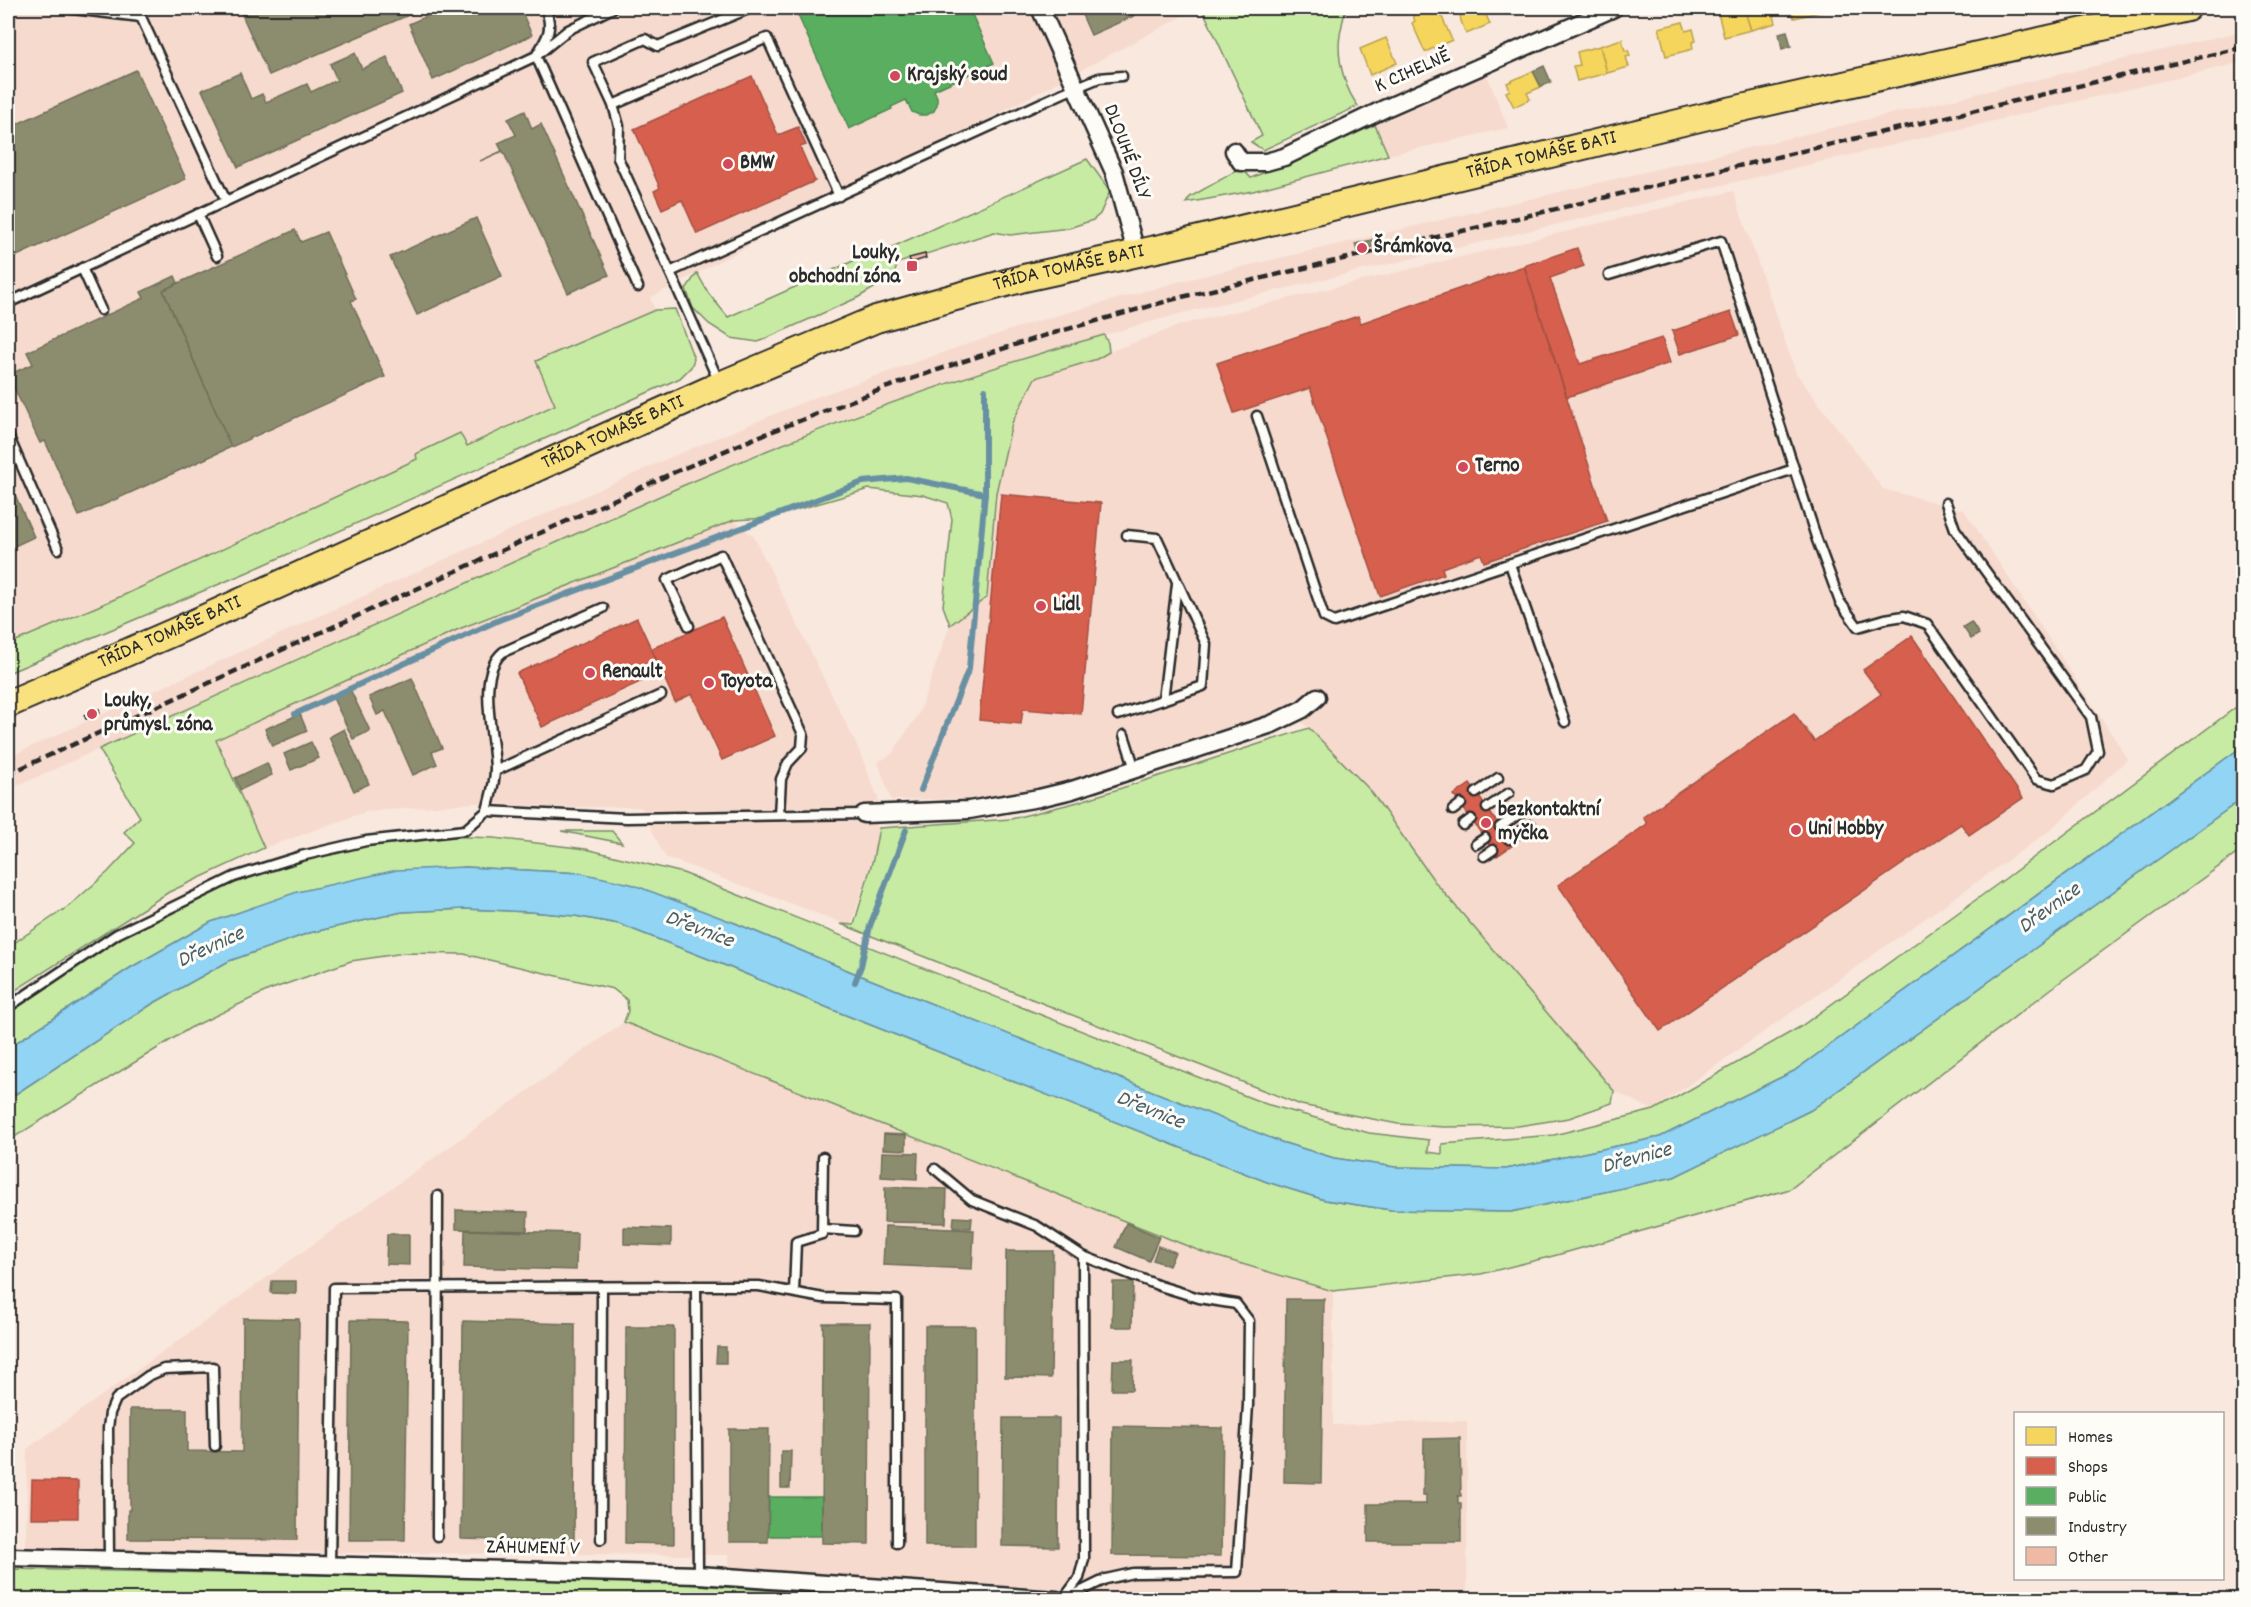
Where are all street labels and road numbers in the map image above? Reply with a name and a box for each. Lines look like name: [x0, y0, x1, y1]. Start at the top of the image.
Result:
street label: K CIHELNĚ: [1370, 42, 1456, 102]
street label: DLOUHÉ DÍLY: [1094, 100, 1158, 205]
street label: TŘÍDA TOMÁŠE BATI: [1463, 123, 1621, 189]
street label: TŘÍDA TOMÁŠE BATI: [990, 237, 1148, 301]
street label: TŘÍDA TOMÁŠE BATI: [537, 388, 690, 479]
street label: TŘÍDA TOMÁŠE BATI: [94, 588, 247, 678]
street label: ZÁHUMENÍ V: [486, 1533, 580, 1565]

